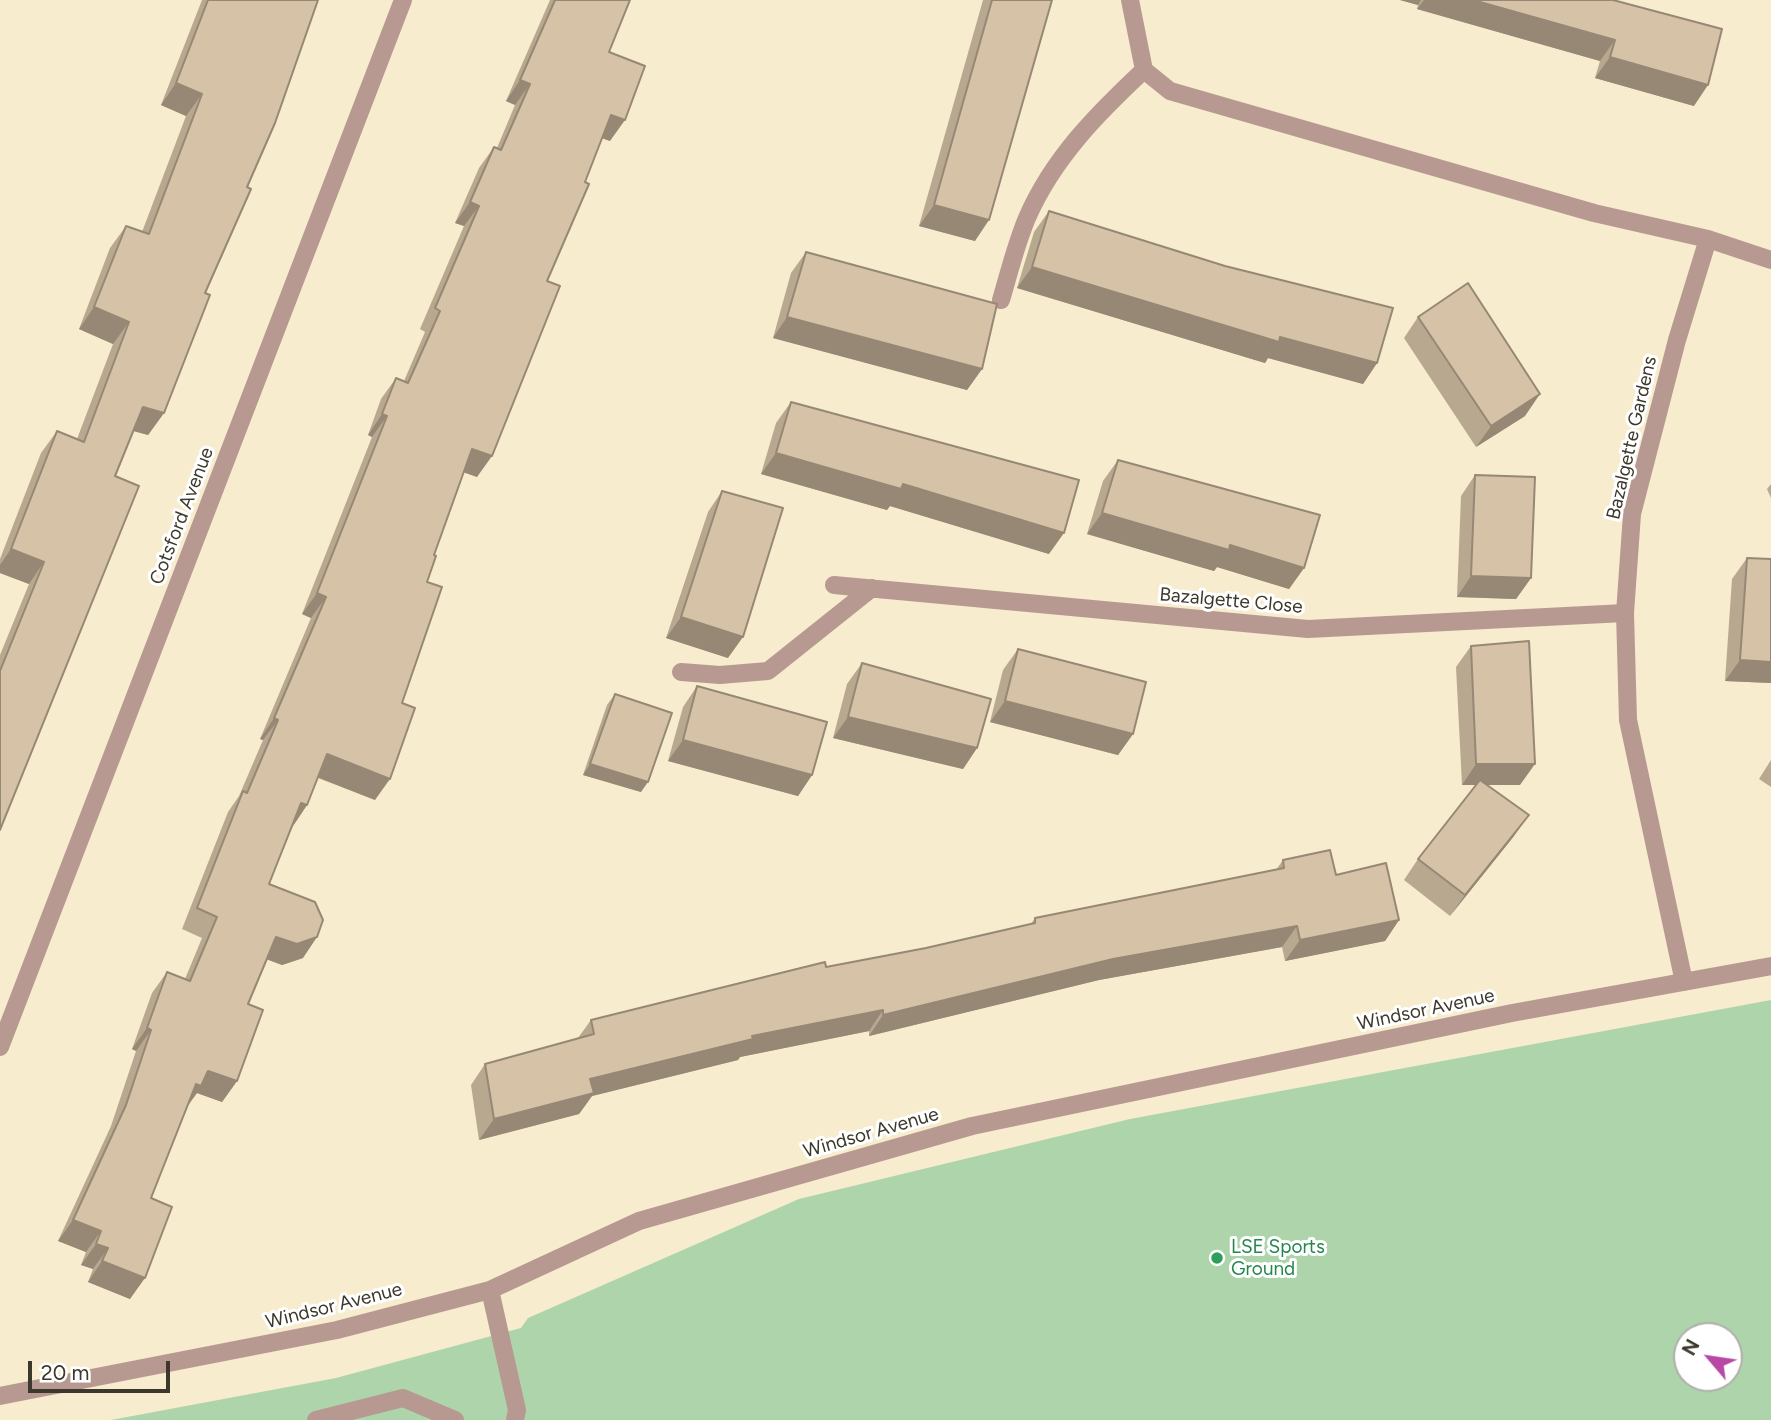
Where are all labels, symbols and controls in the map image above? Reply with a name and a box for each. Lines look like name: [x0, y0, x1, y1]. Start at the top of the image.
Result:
street label: Bazalgette Gardens: [1602, 354, 1662, 522]
street label: Cotsford Avenue: [145, 444, 219, 588]
street label: Bazalgette Close: [1159, 583, 1303, 619]
street label: Windsor Avenue: [1355, 984, 1497, 1036]
street label: Windsor Avenue: [801, 1103, 941, 1163]
place label: LSE Sports Ground: [1231, 1236, 1325, 1280]
marker: LSE Sports Ground: [1209, 1250, 1225, 1266]
street label: Windsor Avenue: [264, 1278, 404, 1334]
north arrow: [1673, 1322, 1743, 1392]
text: N: [1677, 1336, 1705, 1360]
scale bar: [32, 1346, 173, 1390]
text: 20 m: [41, 1360, 89, 1385]

